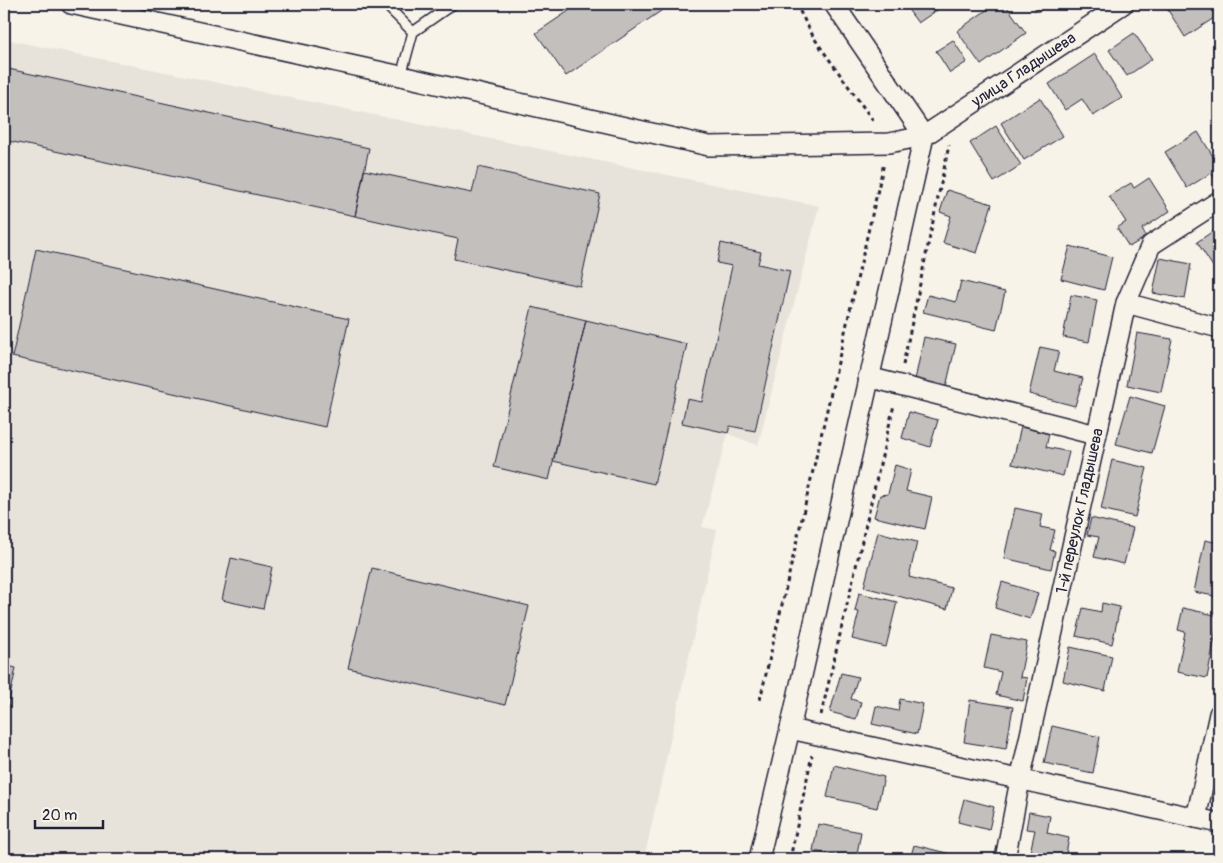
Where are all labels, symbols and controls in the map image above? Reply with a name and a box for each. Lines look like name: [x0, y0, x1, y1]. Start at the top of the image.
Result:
street label: улица Гладышева: [967, 28, 1080, 112]
street label: 1-й переулок Гладышева: [1052, 426, 1108, 596]
scale bar: [35, 798, 102, 830]
text: 20 m: [42, 806, 77, 825]

